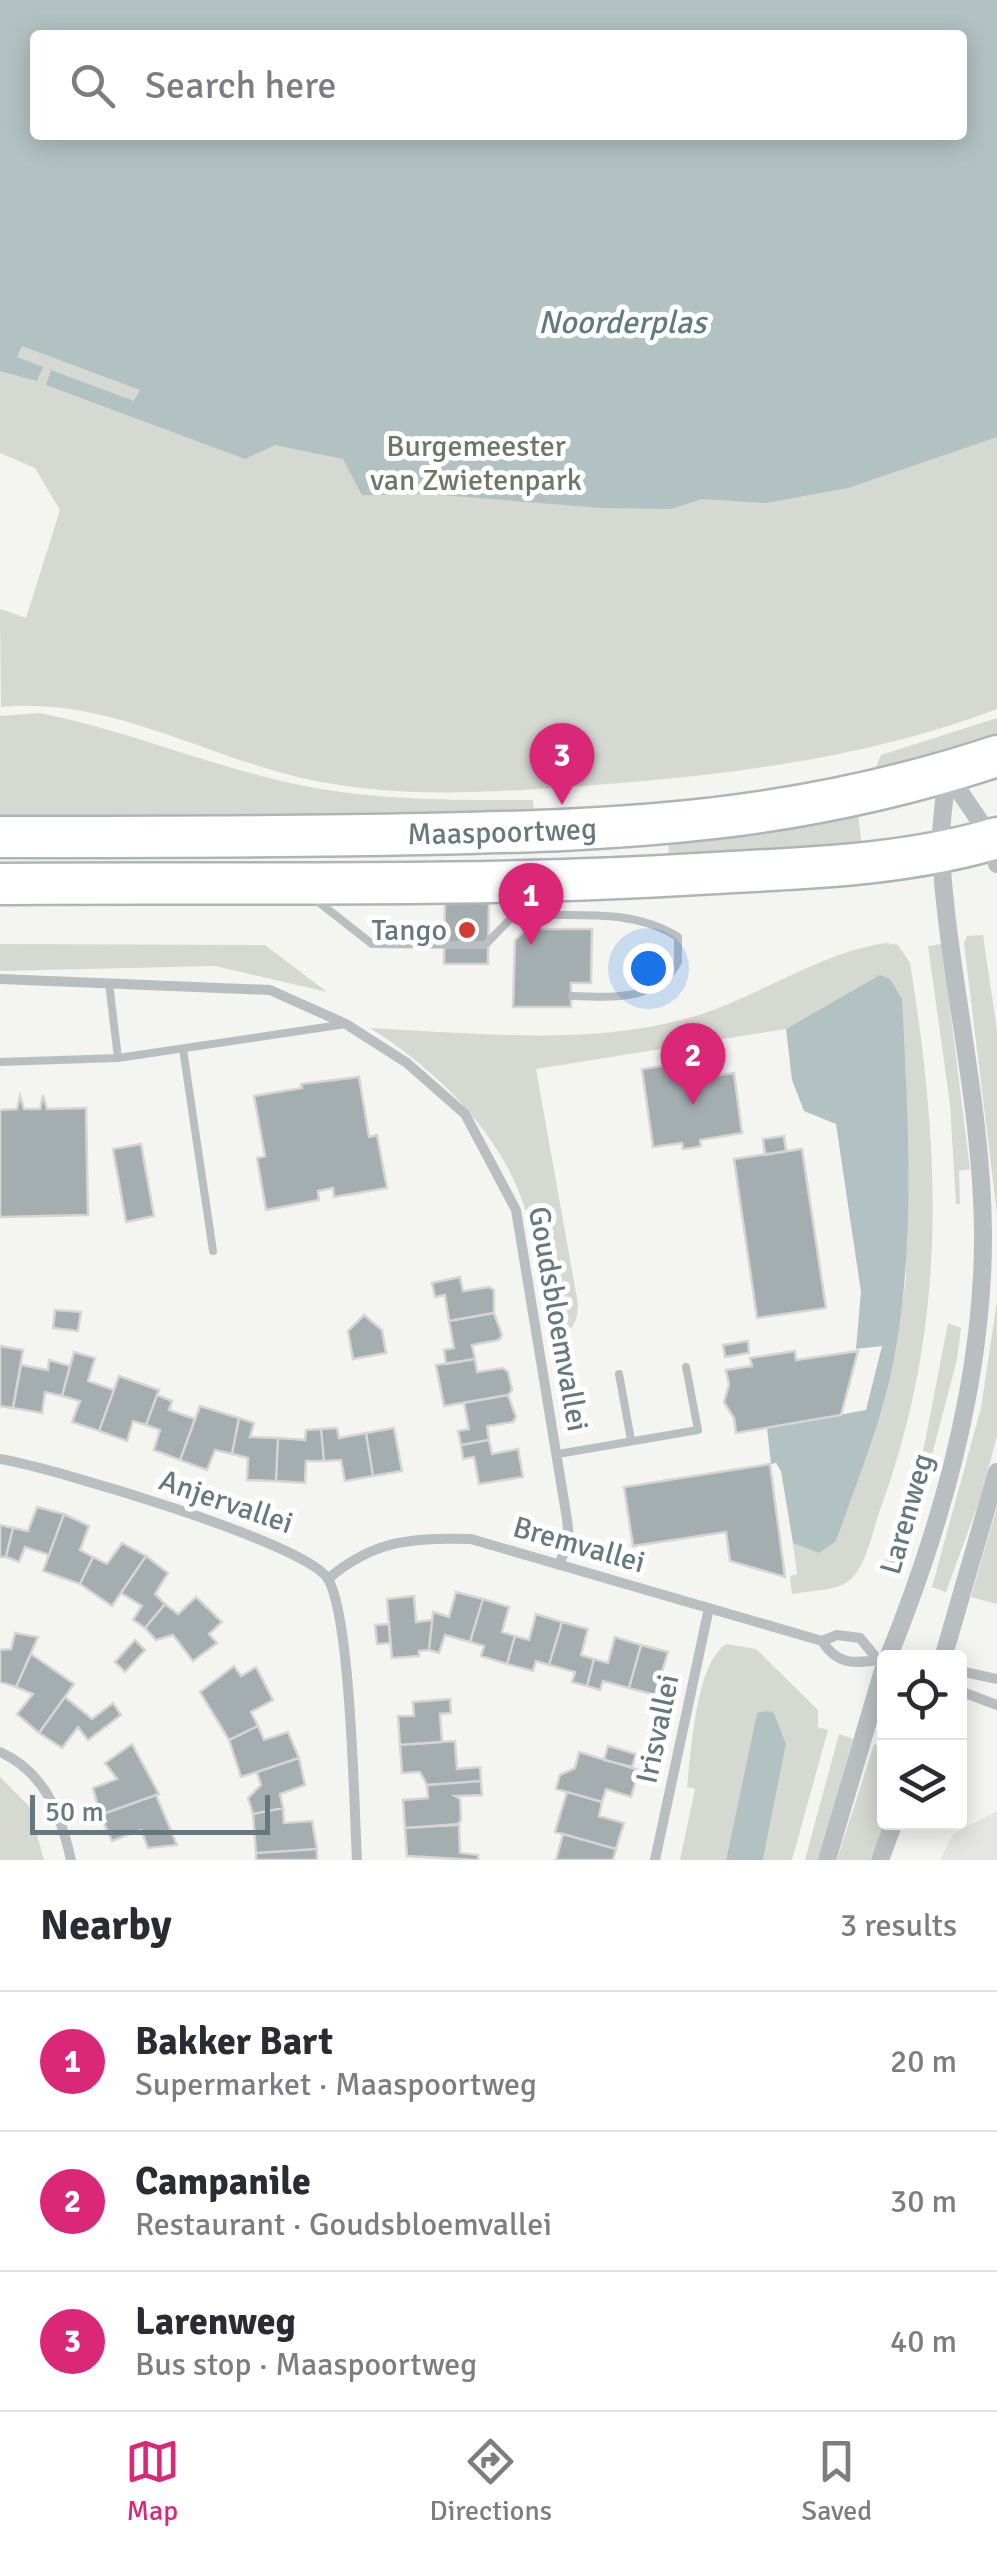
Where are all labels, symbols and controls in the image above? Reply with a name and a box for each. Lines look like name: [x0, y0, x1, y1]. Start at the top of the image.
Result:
search box: [30, 30, 967, 140]
icon: search: [65, 58, 120, 113]
text: Search here: [145, 62, 337, 109]
water label: Noorderplas: [538, 303, 709, 342]
park label: Burgemeester van Zwietenpark: [370, 428, 582, 499]
pin: 3: [530, 722, 594, 805]
street label: Maaspoortweg: [407, 810, 598, 853]
pin: 1: [498, 862, 564, 945]
place label: Tango: [371, 912, 447, 949]
marker: Tango: [456, 919, 478, 941]
your location: [623, 943, 674, 994]
pin: 2: [660, 1022, 726, 1105]
street label: Goudsbloemvallei: [520, 1204, 596, 1434]
street label: Larenweg: [872, 1449, 942, 1579]
street label: Anjervallei: [154, 1462, 298, 1542]
street label: Bremvallei: [509, 1509, 649, 1581]
map controls: [877, 1650, 967, 1830]
button: locate: [877, 1650, 967, 1740]
street label: Irisvallei: [628, 1671, 688, 1787]
button: layers: [877, 1740, 967, 1830]
scale bar: [30, 1790, 270, 1834]
text: 50 m: [45, 1795, 104, 1829]
text: Nearby: [40, 1900, 172, 1951]
text: 3 results: [840, 1906, 957, 1945]
text: Bakker Bart: [135, 2018, 333, 2065]
text: 1: [64, 2042, 81, 2081]
text: 20 m: [890, 2042, 957, 2081]
text: Supermarket · Maaspoortweg: [135, 2065, 537, 2104]
text: Campanile: [135, 2158, 311, 2205]
text: 2: [64, 2182, 81, 2221]
text: 30 m: [890, 2182, 957, 2221]
text: Restaurant · Goudsbloemvallei: [135, 2205, 552, 2244]
text: Larenweg: [135, 2298, 296, 2345]
text: 3: [64, 2322, 81, 2361]
text: 40 m: [890, 2322, 957, 2361]
text: Bus stop · Maaspoortweg: [135, 2345, 477, 2384]
tab: Map: [125, 2434, 180, 2528]
tab: Directions: [430, 2434, 552, 2528]
tab: Saved: [802, 2434, 872, 2528]

